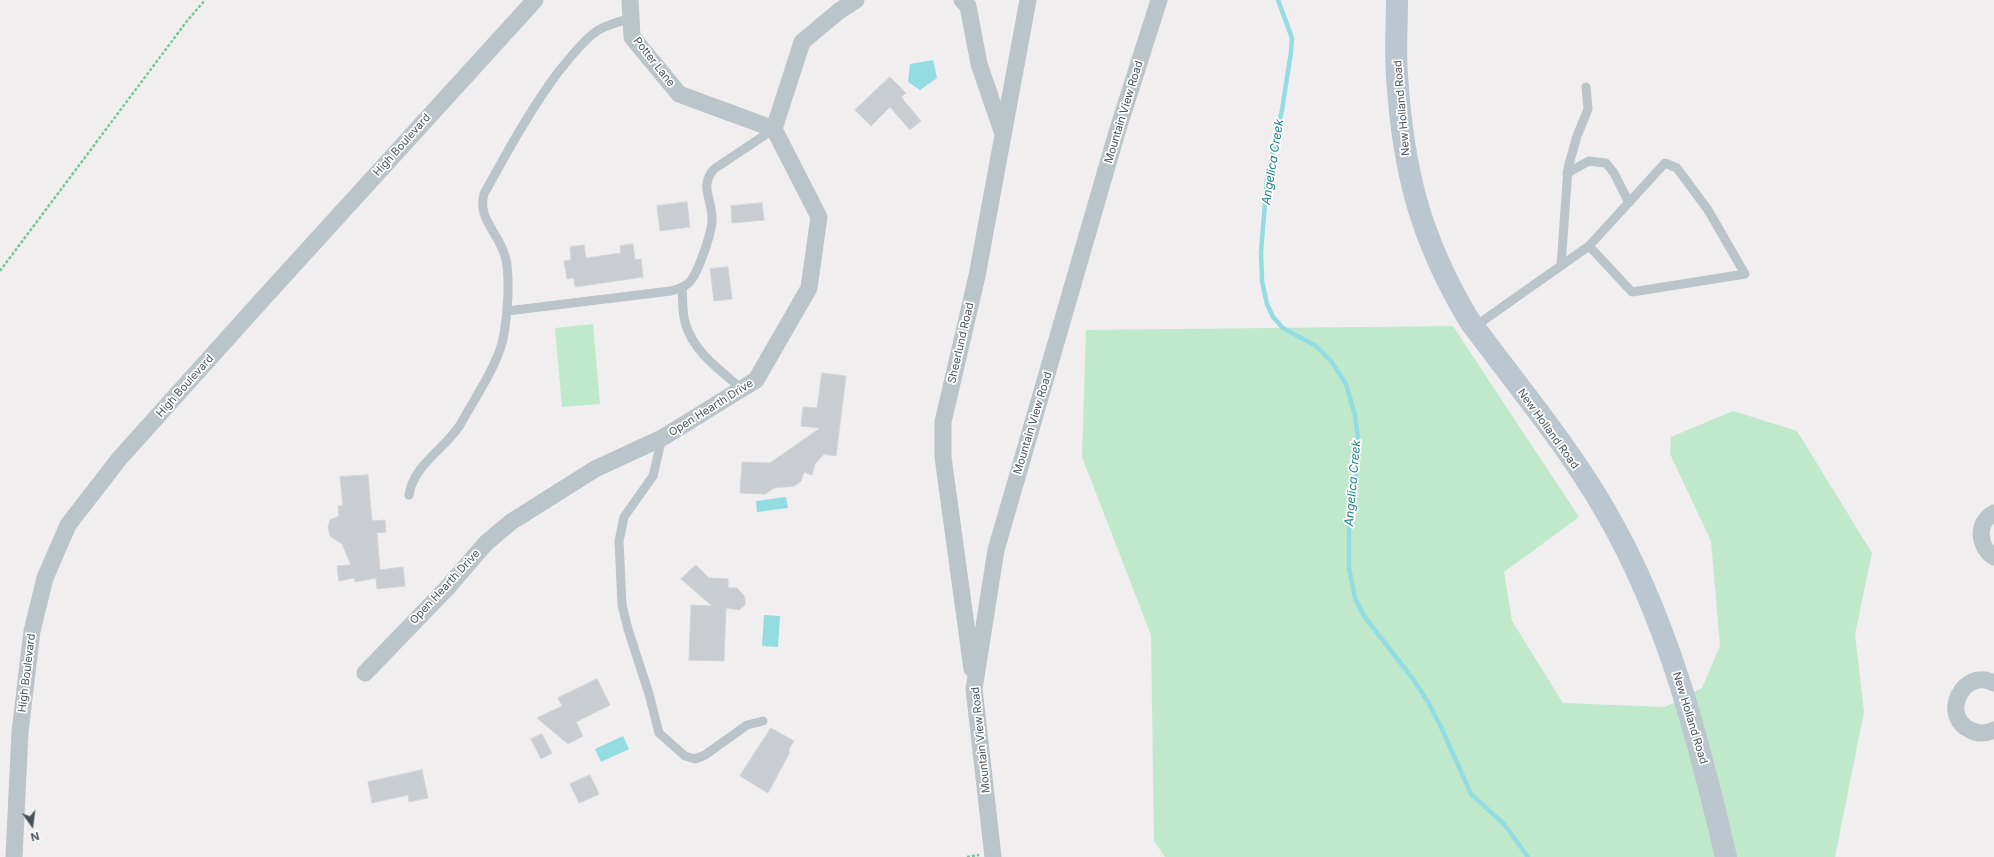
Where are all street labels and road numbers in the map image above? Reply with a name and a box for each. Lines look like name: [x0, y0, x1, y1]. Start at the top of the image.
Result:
street label: Potter Lane: [631, 35, 677, 89]
street label: Mountain View Road: [1102, 59, 1146, 165]
street label: New Holland Road: [1391, 60, 1413, 156]
street label: High Boulevard: [371, 111, 433, 179]
street label: Sheerlund Road: [945, 301, 977, 385]
street label: High Boulevard: [154, 352, 216, 420]
street label: Mountain View Road: [1011, 370, 1055, 476]
street label: Open Hearth Drive: [666, 377, 756, 439]
street label: New Holland Road: [1515, 386, 1581, 472]
street label: Open Hearth Drive: [407, 547, 483, 627]
street label: High Boulevard: [16, 633, 38, 713]
street label: New Holland Road: [1670, 670, 1710, 766]
street label: Mountain View Road: [969, 686, 993, 794]

